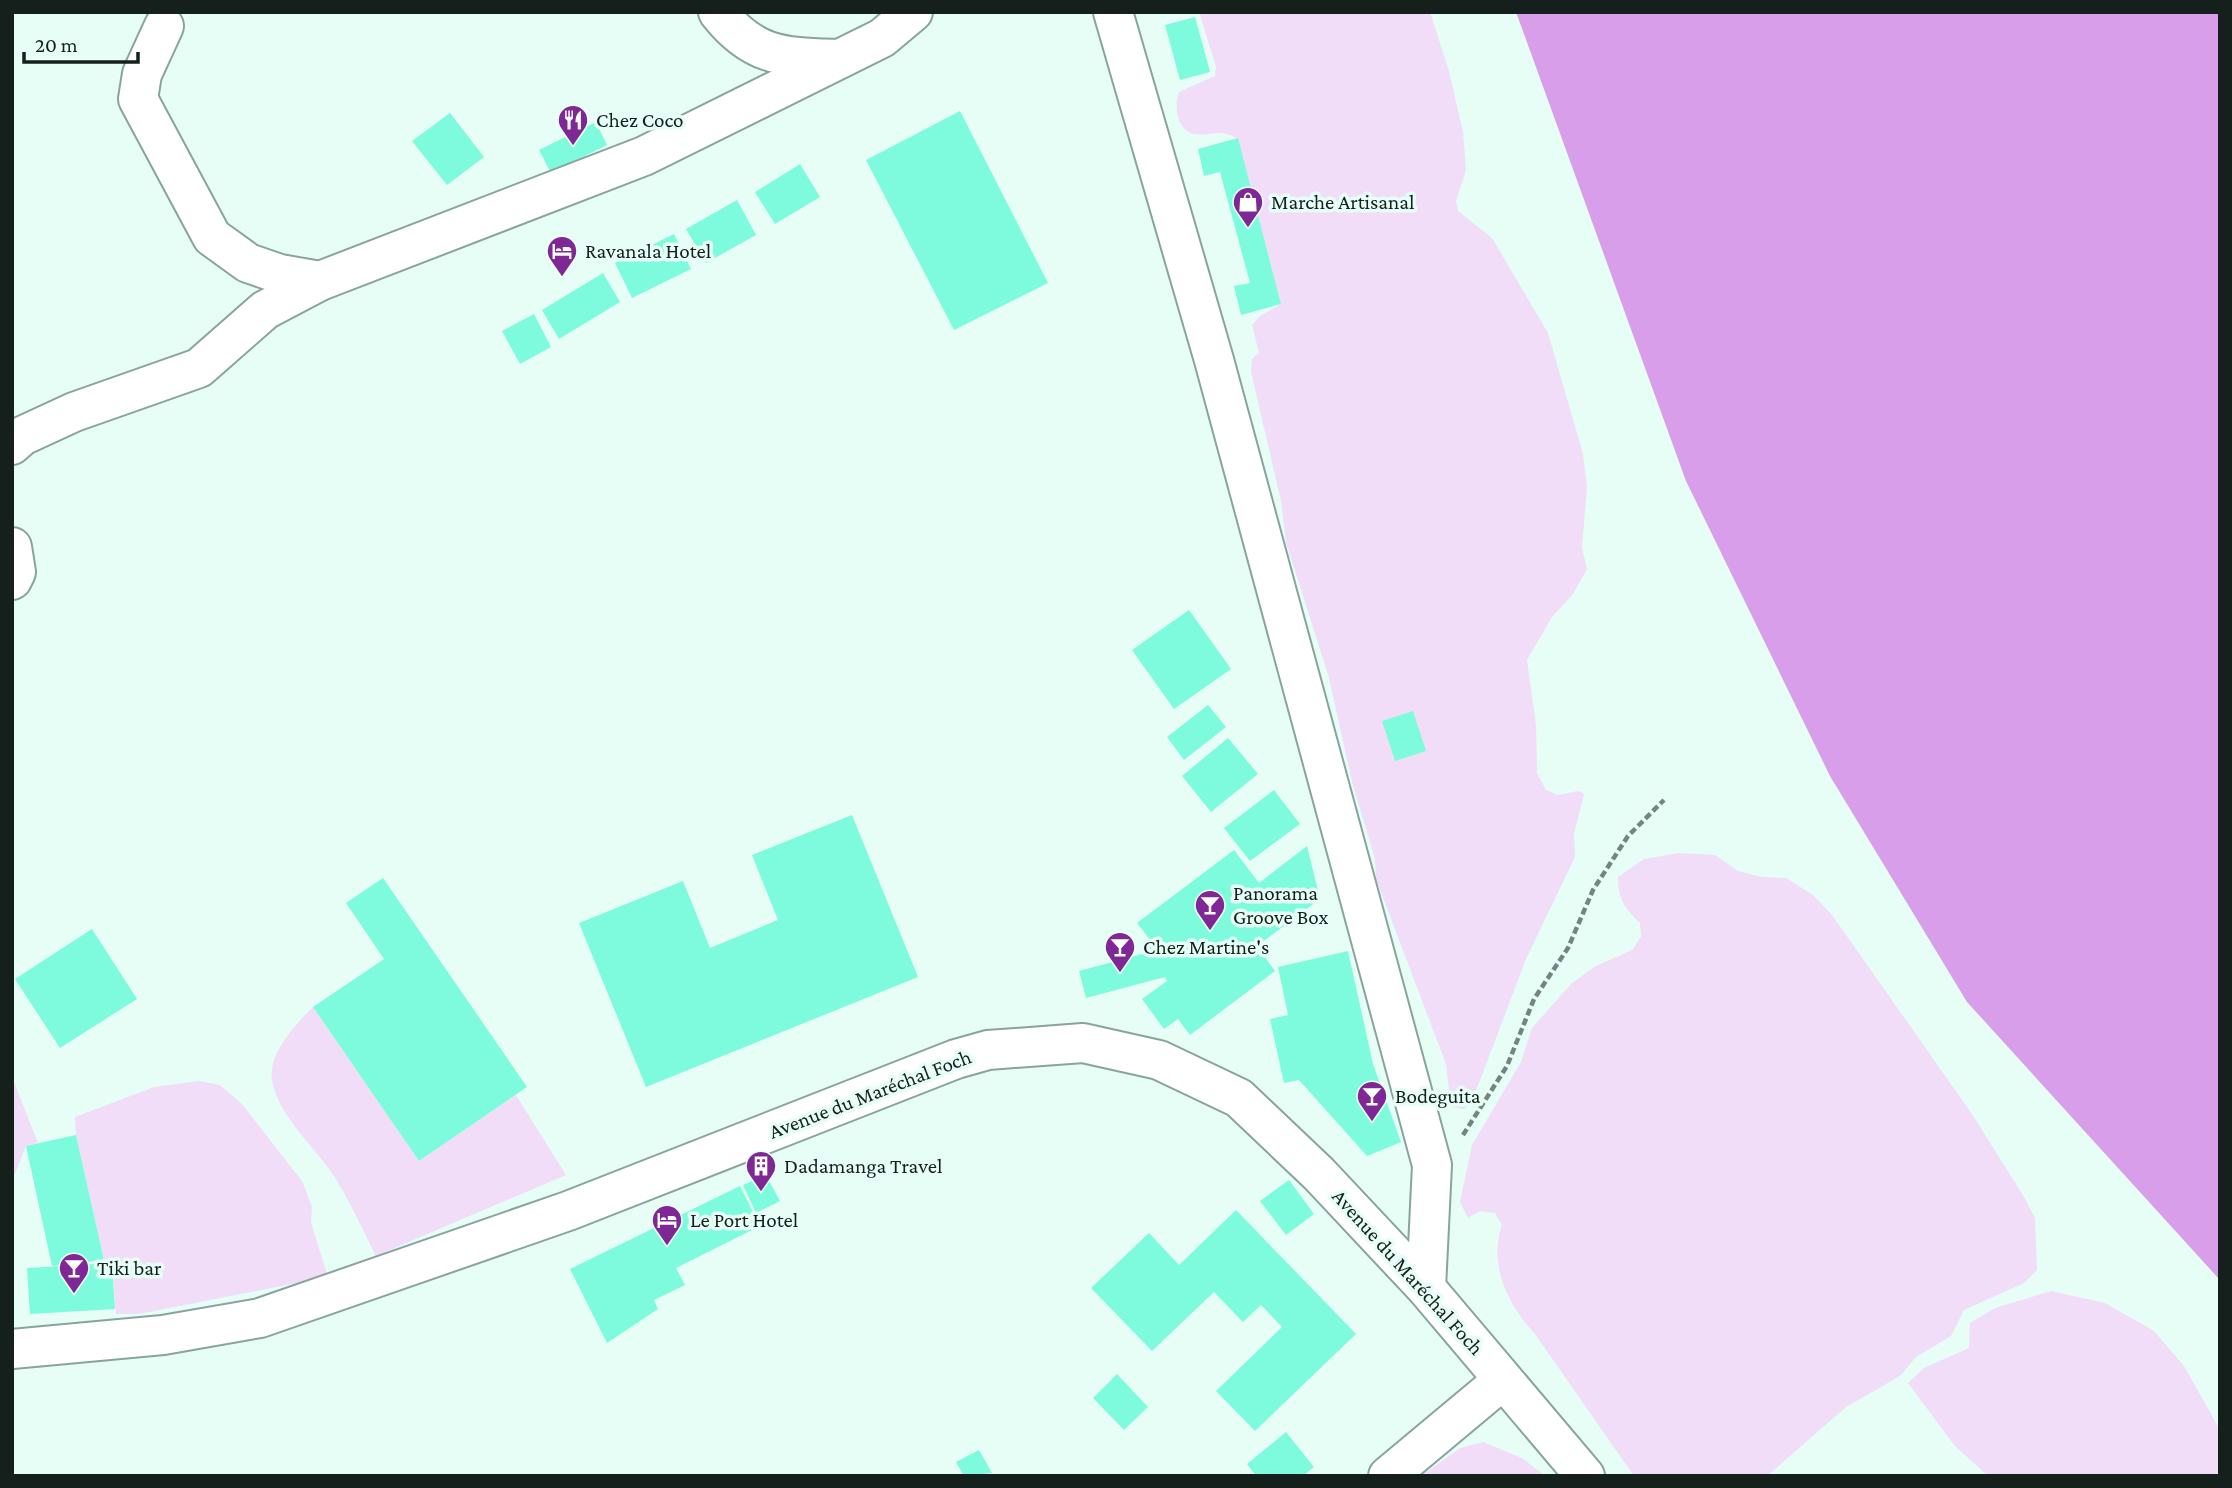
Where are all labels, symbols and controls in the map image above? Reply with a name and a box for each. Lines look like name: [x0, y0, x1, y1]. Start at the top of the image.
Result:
scale bar: [24, 21, 138, 65]
text: 20 m: [35, 33, 78, 57]
restaurant icon: Chez Coco: [556, 103, 590, 147]
place label: Chez Coco: [596, 108, 683, 132]
shop icon: Marche Artisanal: [1231, 185, 1265, 229]
place label: Marche Artisanal: [1271, 190, 1415, 214]
hotel icon: Ravanala Hotel: [545, 234, 579, 278]
place label: Ravanala Hotel: [585, 239, 711, 263]
place label: Panorama Groove Box: [1233, 881, 1328, 929]
bar icon: Panorama Groove Box: [1193, 888, 1227, 932]
bar icon: Chez Martine's: [1103, 930, 1137, 974]
place label: Chez Martine's: [1143, 935, 1269, 959]
street label: Avenue du Maréchal Foch: [766, 1044, 974, 1144]
bar icon: Bodeguita: [1355, 1079, 1389, 1123]
place label: Bodeguita: [1395, 1084, 1481, 1108]
building icon: Dadamanga Travel: [744, 1149, 778, 1193]
place label: Dadamanga Travel: [784, 1154, 942, 1178]
street label: Avenue du Maréchal Foch: [1327, 1184, 1489, 1360]
hotel icon: Le Port Hotel: [650, 1203, 684, 1247]
place label: Le Port Hotel: [690, 1208, 798, 1232]
bar icon: Tiki bar: [57, 1251, 91, 1295]
place label: Tiki bar: [97, 1256, 162, 1280]

